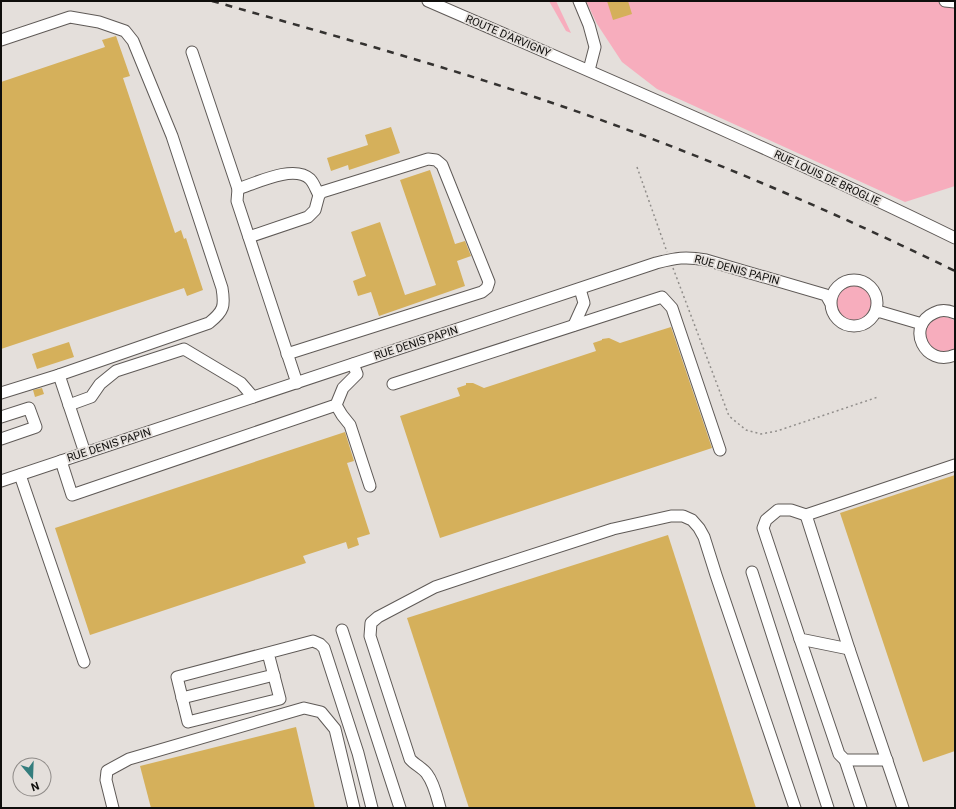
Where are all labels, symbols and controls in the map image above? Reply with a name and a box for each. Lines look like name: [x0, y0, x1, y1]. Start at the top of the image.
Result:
street label: ROUTE D'ARVIGNY: [463, 12, 553, 60]
street label: RUE LOUIS DE BROGLIE: [772, 148, 882, 208]
street label: RUE DENIS PAPIN: [693, 252, 781, 288]
street label: RUE DENIS PAPIN: [372, 323, 460, 363]
street label: RUE DENIS PAPIN: [65, 425, 153, 465]
north arrow: [12, 757, 52, 797]
text: N: [29, 779, 41, 793]

